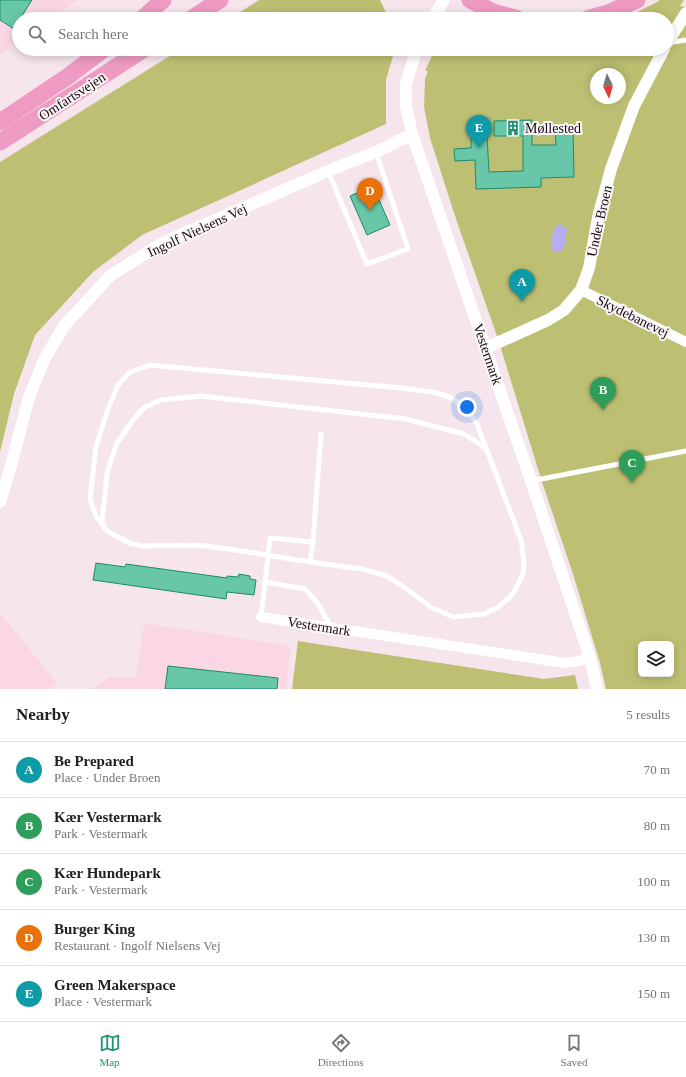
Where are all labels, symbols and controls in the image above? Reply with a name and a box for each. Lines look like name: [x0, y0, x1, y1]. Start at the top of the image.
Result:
search box: [12, 12, 674, 56]
icon: search: [26, 23, 48, 45]
text: Search here: [58, 26, 128, 42]
north arrow: [590, 68, 626, 104]
street label: Omfartsvejen: [36, 69, 108, 123]
pin: E: [466, 115, 492, 148]
building icon: Møllested: [504, 119, 522, 137]
place label: Møllested: [525, 121, 581, 136]
pin: D: [357, 178, 383, 211]
street label: Under Broen: [584, 184, 615, 258]
street label: Ingolf Nielsens Vej: [145, 201, 249, 260]
pin: A: [509, 269, 535, 302]
street label: Skydebanevej: [594, 292, 671, 340]
street label: Vestermark: [470, 322, 505, 387]
pin: B: [590, 377, 616, 410]
your location: [457, 397, 477, 417]
pin: C: [619, 450, 645, 483]
street label: Vestermark: [286, 614, 352, 639]
map controls: [638, 641, 674, 677]
button: layers: [638, 641, 674, 677]
text: Nearby: [16, 705, 70, 724]
text: 5 results: [626, 707, 670, 722]
text: Be Prepared: [54, 753, 134, 769]
text: A: [24, 762, 34, 777]
text: 70 m: [644, 762, 670, 777]
text: Place · Under Broen: [54, 770, 161, 785]
text: Kær Vestermark: [54, 809, 162, 825]
text: B: [25, 818, 33, 833]
text: 80 m: [644, 818, 670, 833]
text: Park · Vestermark: [54, 826, 148, 841]
text: Kær Hundepark: [54, 865, 161, 881]
text: C: [24, 874, 34, 889]
text: 100 m: [637, 874, 670, 889]
text: Park · Vestermark: [54, 882, 148, 897]
text: Burger King: [54, 921, 135, 937]
text: D: [24, 930, 34, 945]
text: 130 m: [637, 930, 670, 945]
text: Restaurant · Ingolf Nielsens Vej: [54, 938, 221, 953]
text: Green Makerspace: [54, 977, 176, 993]
text: E: [25, 986, 33, 1001]
text: 150 m: [637, 986, 670, 1001]
text: Place · Vestermark: [54, 994, 152, 1009]
tab: Map: [99, 1032, 121, 1068]
tab: Directions: [318, 1032, 363, 1068]
tab: Saved: [561, 1032, 587, 1068]

